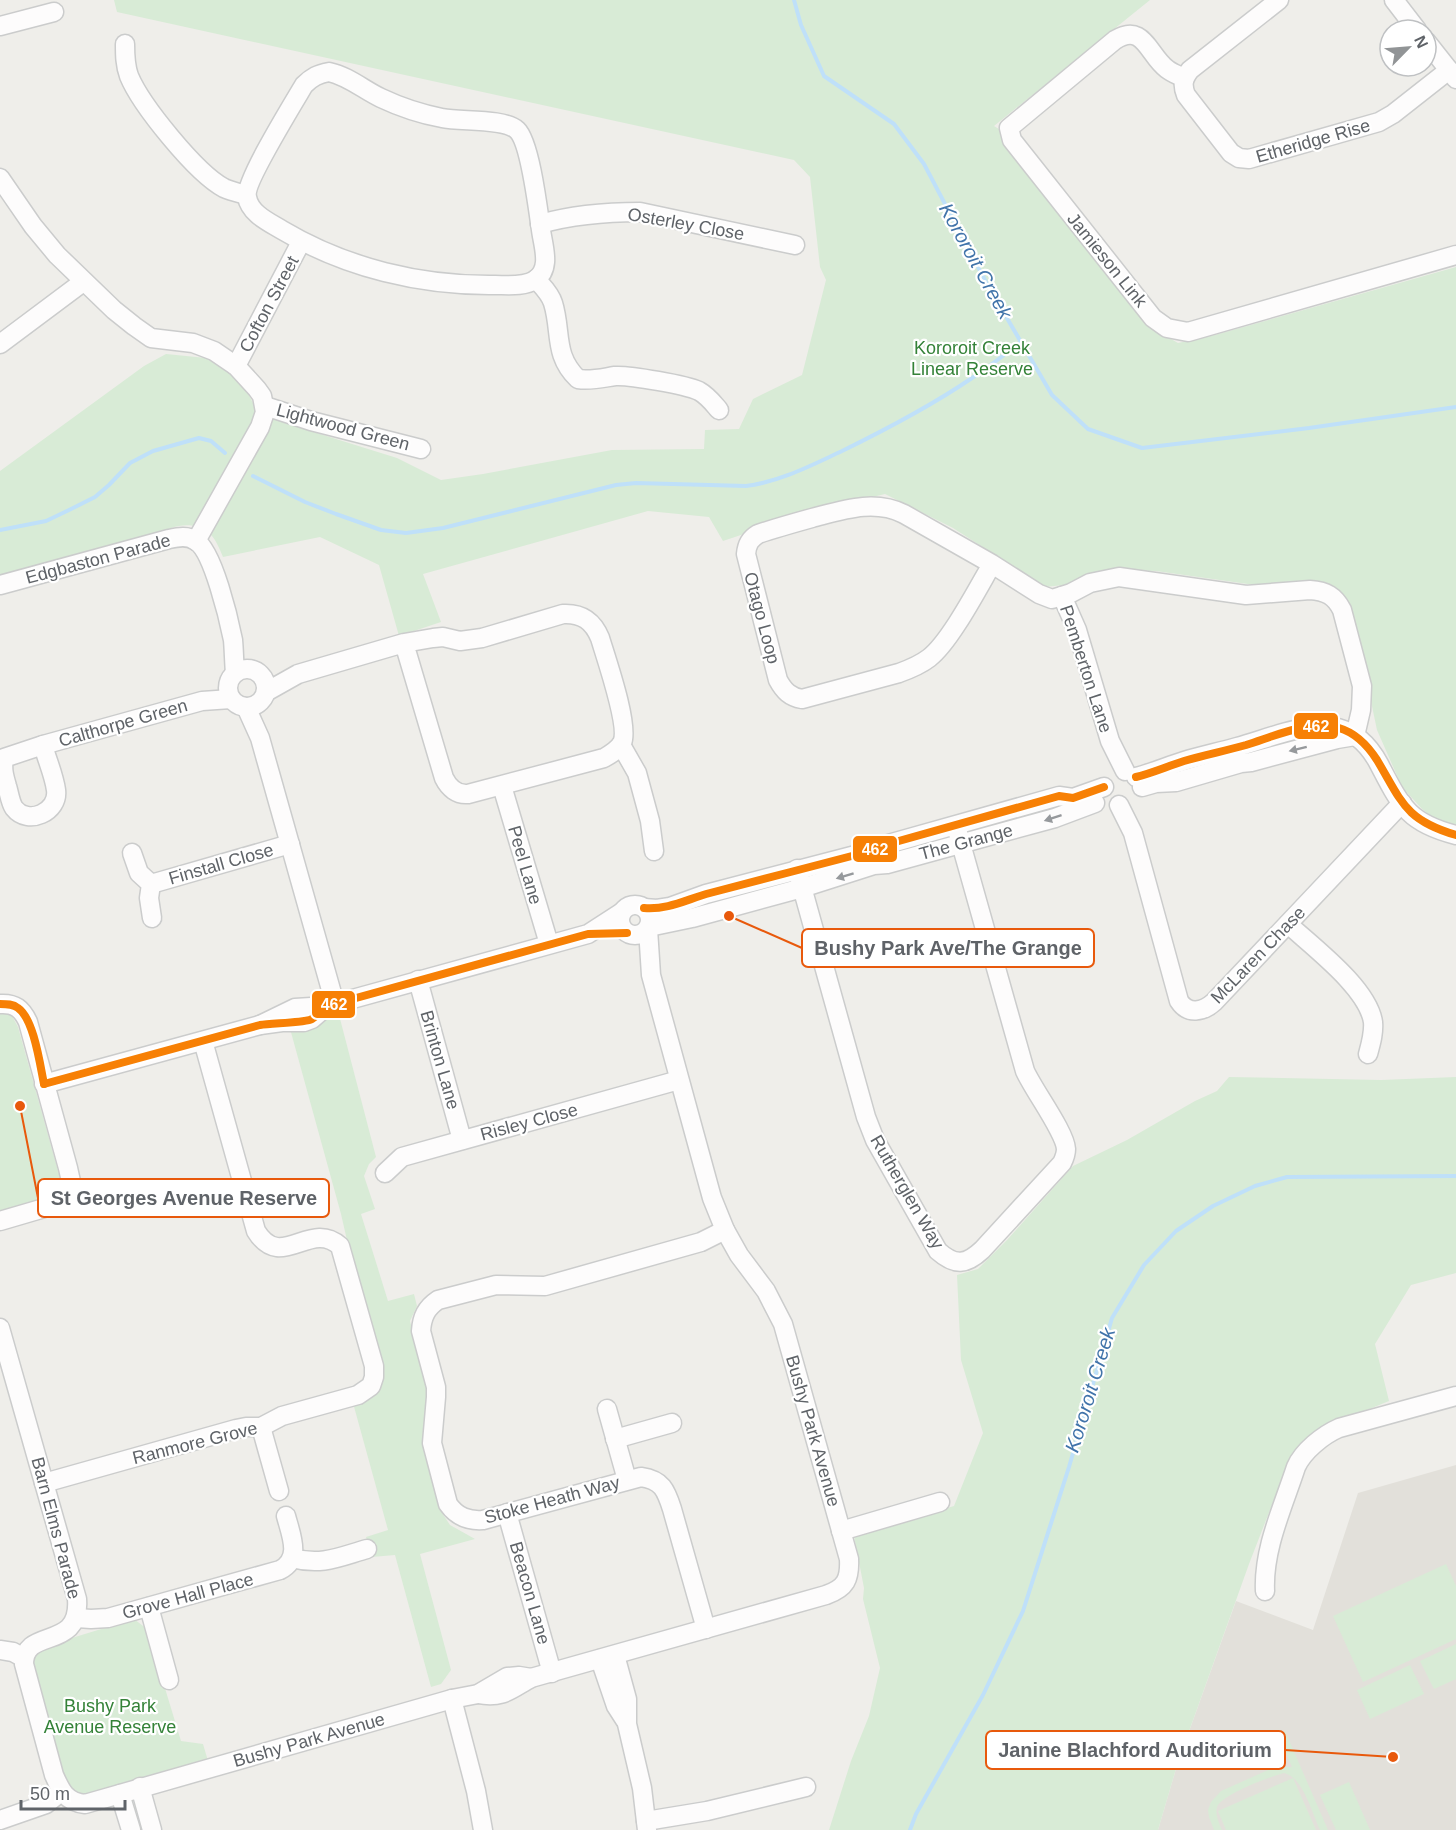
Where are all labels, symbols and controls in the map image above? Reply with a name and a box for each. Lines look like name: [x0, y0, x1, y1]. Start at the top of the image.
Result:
north arrow: [1378, 18, 1438, 78]
text: N: [1411, 33, 1431, 51]
street label: Etheridge Rise: [1253, 115, 1373, 167]
water label: Kororoit Creek: [935, 199, 1017, 324]
street label: Osterley Close: [626, 204, 746, 244]
street label: Jamieson Link: [1063, 209, 1152, 312]
street label: Cofton Street: [235, 252, 303, 356]
park label: Kororoit Creek Linear Reserve: [911, 338, 1033, 379]
street label: Lightwood Green: [274, 400, 412, 454]
street label: Edgbaston Parade: [23, 530, 173, 588]
street label: Otago Loop: [740, 570, 784, 666]
street label: Pemberton Lane: [1056, 603, 1116, 735]
street label: Calthorpe Green: [56, 695, 190, 751]
line badge: 462: [1293, 712, 1339, 740]
text: 462: [1303, 718, 1329, 735]
one-way arrow: [1289, 745, 1307, 754]
one-way arrow: [1044, 814, 1062, 824]
street label: The Grange: [917, 820, 1015, 864]
street label: Peel Lane: [504, 823, 546, 907]
line badge: 462: [852, 835, 898, 863]
street label: Finstall Close: [166, 839, 276, 889]
text: 462: [862, 841, 888, 858]
one-way arrow: [836, 872, 854, 881]
street label: McLaren Chase: [1207, 902, 1309, 1008]
callout: Bushy Park Ave/The Grange: [802, 929, 1094, 967]
text: Bushy Park Ave/The Grange: [814, 937, 1082, 959]
line badge: 462: [311, 990, 356, 1019]
text: 462: [321, 996, 347, 1013]
street label: Brinton Lane: [416, 1008, 464, 1112]
street label: Risley Close: [478, 1099, 580, 1145]
street label: Rutherglen Way: [866, 1131, 948, 1253]
callout: St Georges Avenue Reserve: [38, 1179, 329, 1217]
text: St Georges Avenue Reserve: [51, 1187, 317, 1209]
water label: Kororoit Creek: [1061, 1324, 1120, 1455]
street label: Bushy Park Avenue: [782, 1353, 844, 1509]
street label: Ranmore Grove: [130, 1418, 260, 1468]
street label: Barn Elms Parade: [27, 1455, 85, 1601]
street label: Stoke Heath Way: [482, 1472, 622, 1528]
street label: Beacon Lane: [506, 1539, 554, 1647]
street label: Grove Hall Place: [120, 1569, 256, 1623]
park label: Bushy Park Avenue Reserve: [44, 1696, 176, 1737]
street label: Bushy Park Avenue: [231, 1709, 387, 1771]
callout: Janine Blachford Auditorium: [986, 1731, 1285, 1769]
text: Janine Blachford Auditorium: [998, 1739, 1272, 1761]
scale bar: [21, 1773, 124, 1811]
text: 50 m: [30, 1784, 70, 1804]

